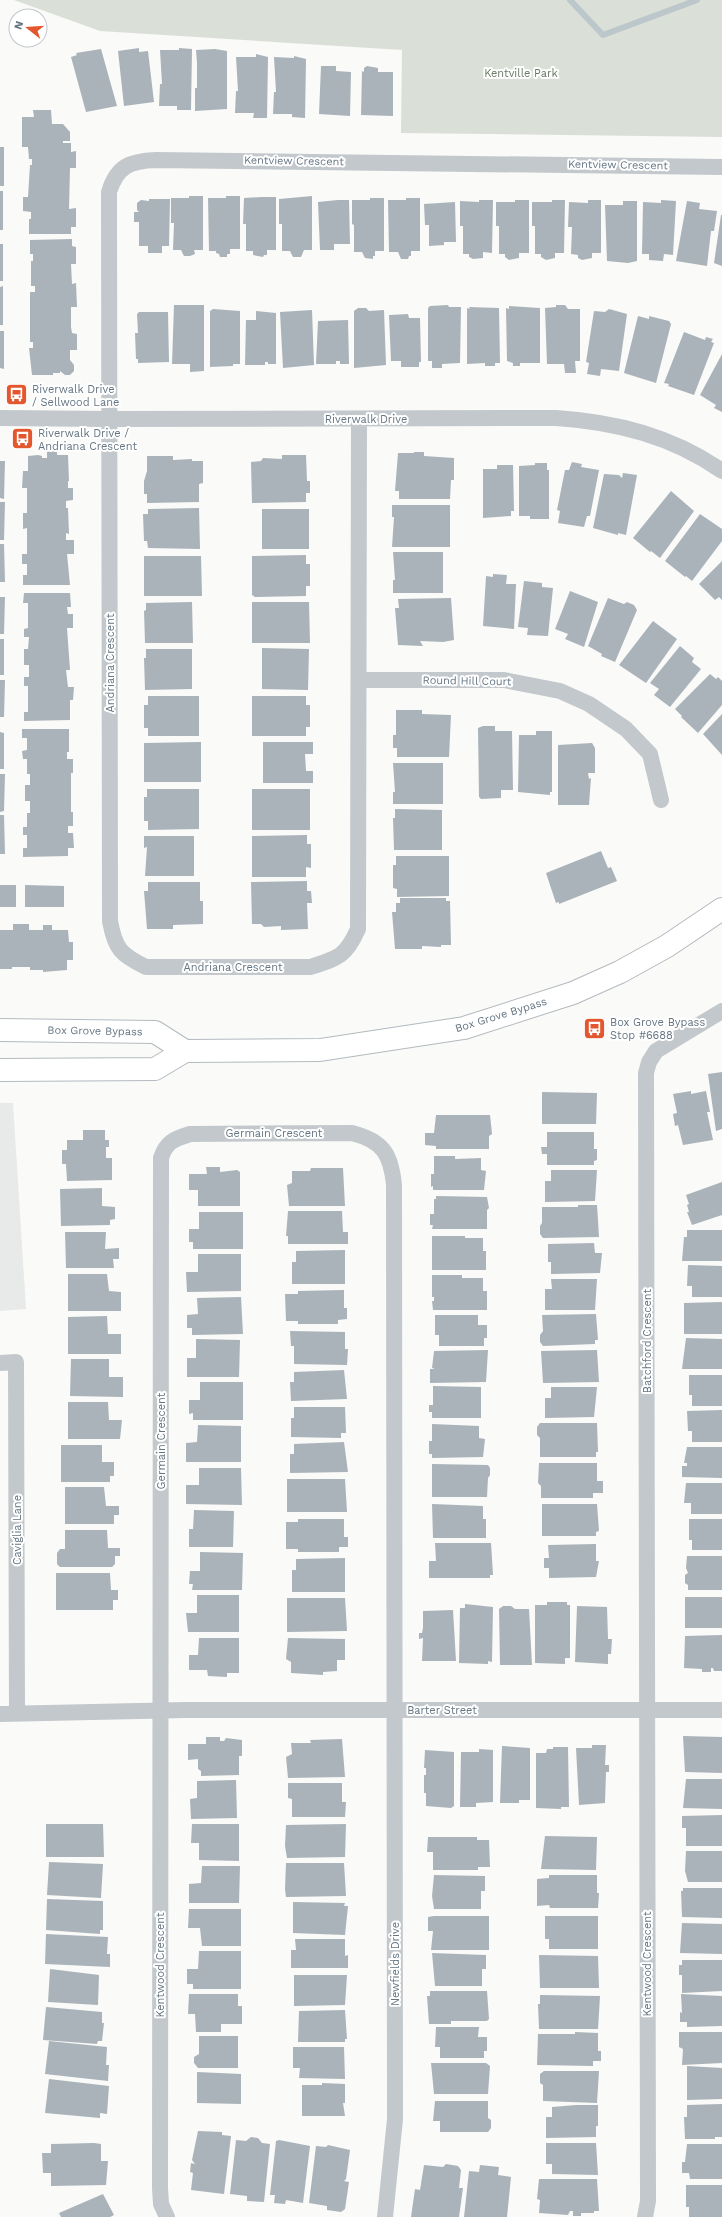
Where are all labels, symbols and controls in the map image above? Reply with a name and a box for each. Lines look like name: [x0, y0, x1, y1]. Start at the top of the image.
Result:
north arrow: [8, 8, 48, 48]
text: N: [12, 19, 26, 31]
park label: Kentville Park: [484, 67, 558, 80]
street label: Kentview Crescent: [244, 154, 344, 168]
street label: Kentview Crescent: [568, 158, 668, 172]
bus stop icon: Riverwalk Drive / Sellwood Lane: [4, 382, 30, 408]
place label: Riverwalk Drive / Sellwood Lane: [32, 383, 119, 409]
street label: Riverwalk Drive: [325, 413, 407, 426]
bus stop icon: Riverwalk Drive / Andriana Crescent: [9, 426, 35, 452]
place label: Riverwalk Drive / Andriana Crescent: [38, 427, 137, 453]
street label: Andriana Crescent: [104, 613, 117, 713]
street label: Round Hill Court: [423, 674, 512, 688]
street label: Andriana Crescent: [184, 961, 283, 974]
street label: Box Grove Bypass: [454, 995, 549, 1035]
bus stop icon: Box Grove Bypass Stop #6688: [581, 1015, 607, 1041]
place label: Box Grove Bypass Stop #6688: [610, 1016, 705, 1042]
street label: Box Grove Bypass: [47, 1024, 143, 1038]
street label: Germain Crescent: [226, 1127, 323, 1140]
street label: Batchford Crescent: [641, 1288, 654, 1393]
street label: Germain Crescent: [155, 1392, 168, 1489]
street label: Caviglia Lane: [11, 1495, 24, 1565]
street label: Barter Street: [407, 1704, 477, 1717]
street label: Kentwood Crescent: [641, 1911, 654, 2017]
street label: Kentwood Crescent: [154, 1912, 167, 2018]
street label: Newfields Drive: [389, 1922, 402, 2006]

